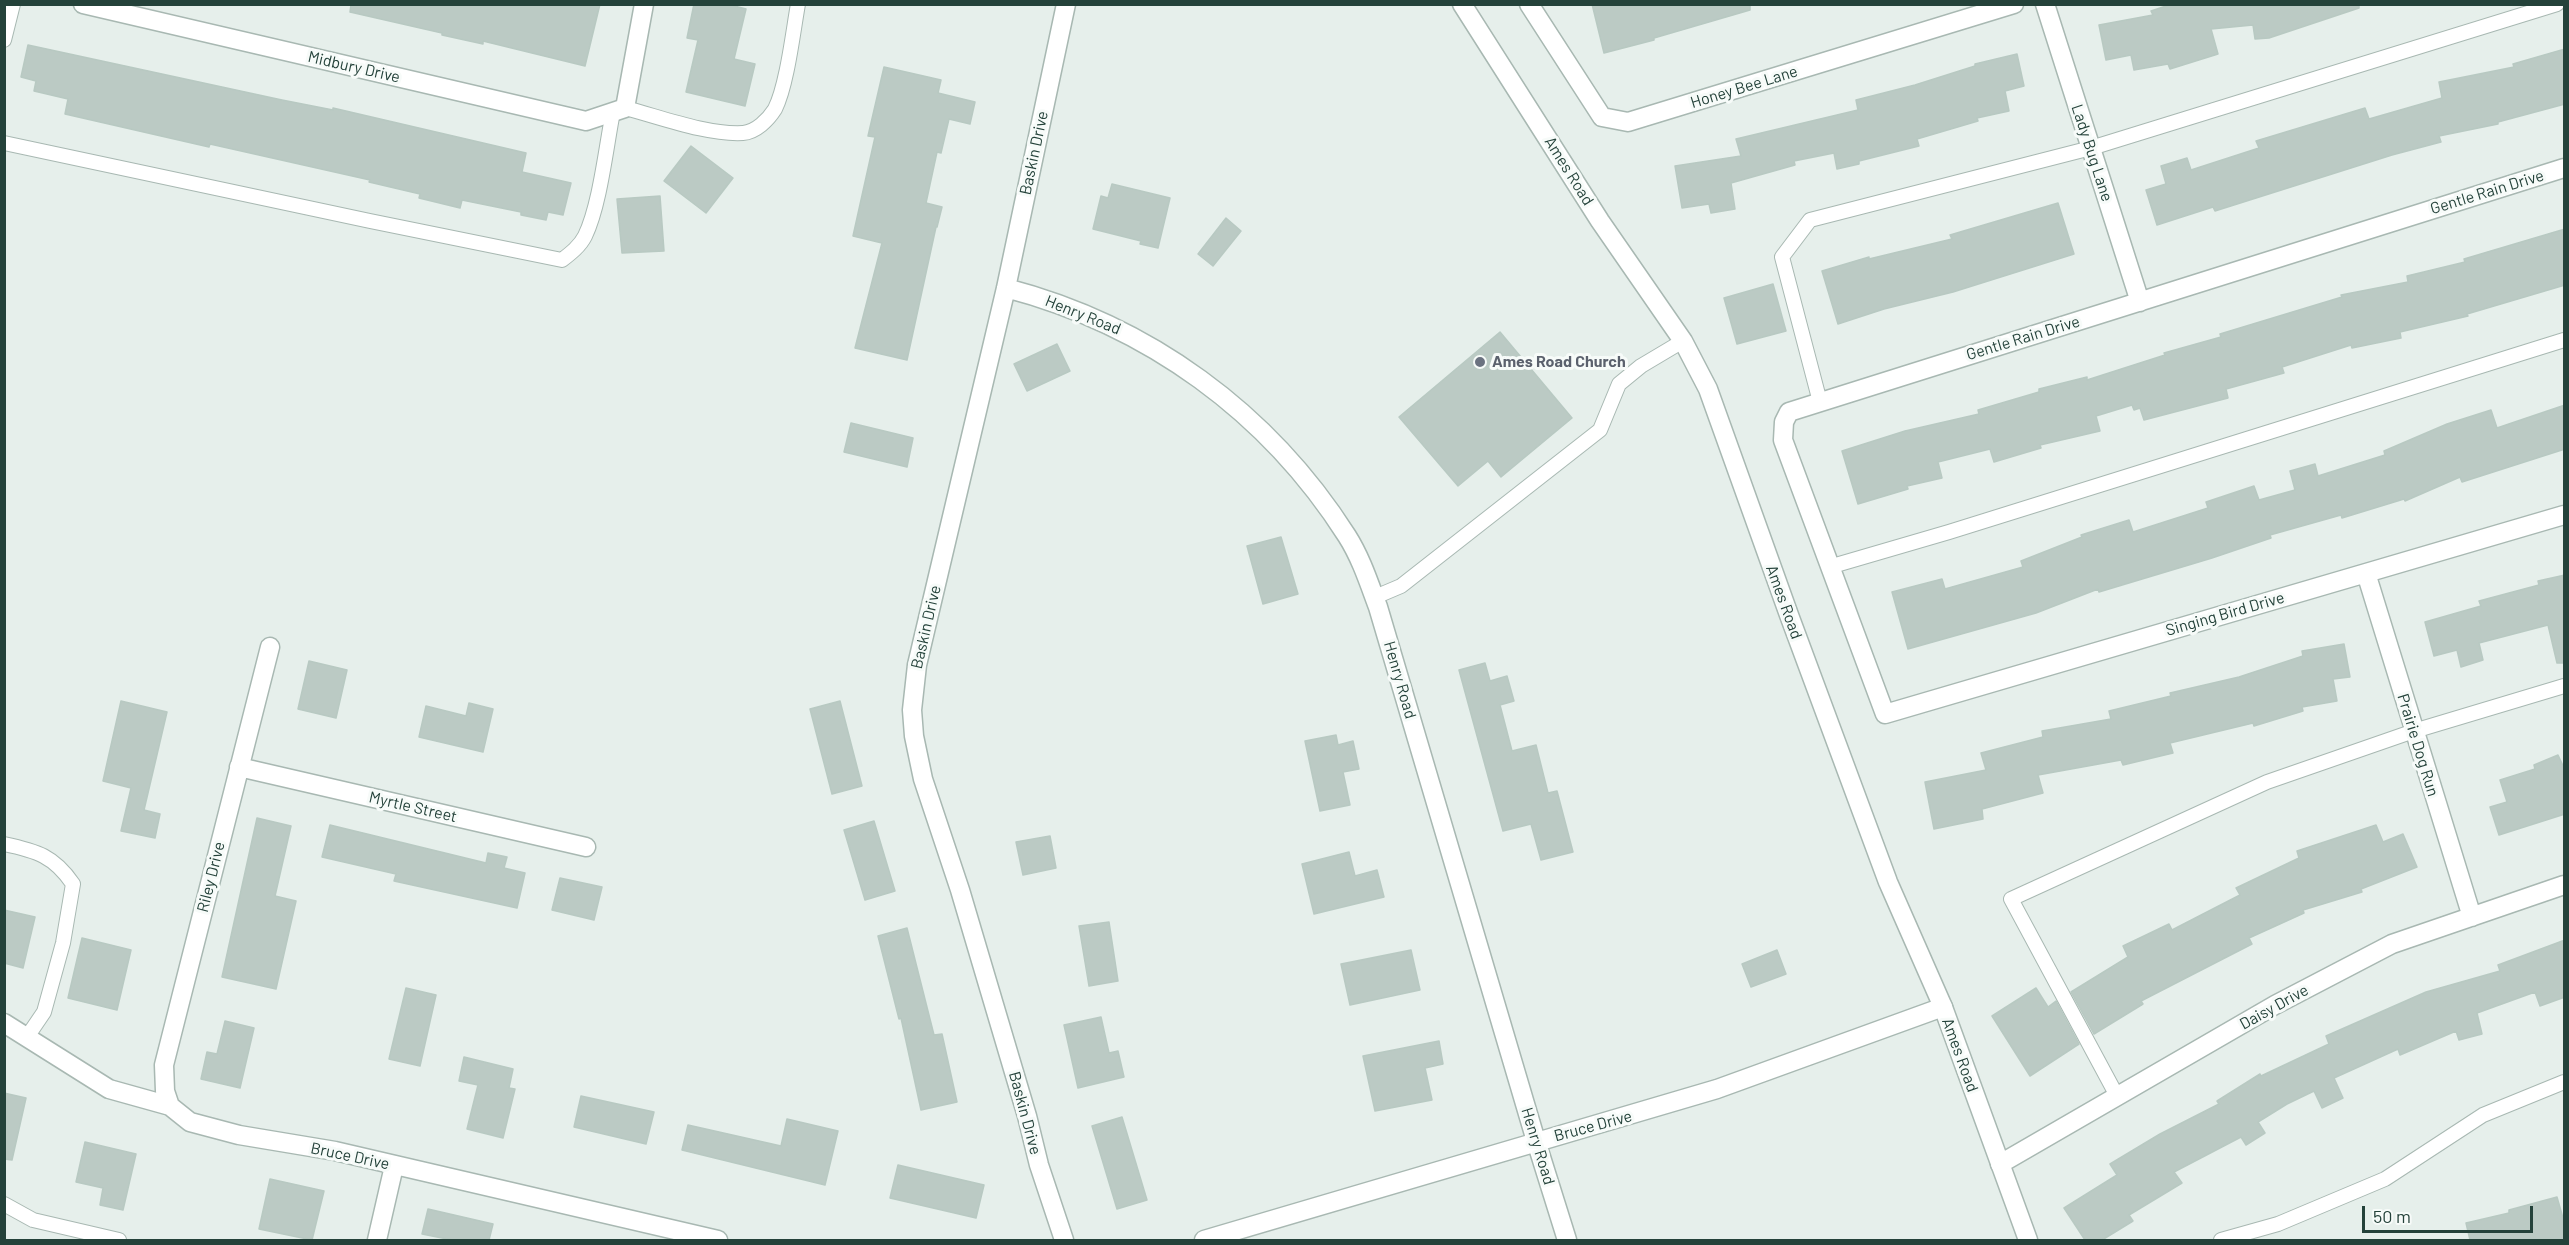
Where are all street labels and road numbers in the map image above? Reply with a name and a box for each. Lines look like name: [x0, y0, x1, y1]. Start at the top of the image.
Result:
street label: Midbury Drive: [306, 47, 402, 87]
street label: Honey Bee Lane: [1688, 62, 1800, 112]
street label: Lady Bug Lane: [2067, 102, 2117, 204]
street label: Baskin Drive: [1016, 109, 1052, 197]
street label: Ames Road: [1540, 133, 1598, 209]
street label: Gentle Rain Drive: [2428, 166, 2546, 218]
street label: Henry Road: [1042, 291, 1124, 339]
street label: Gentle Rain Drive: [1964, 312, 2082, 364]
street label: Ames Road: [1762, 562, 1806, 642]
street label: Baskin Drive: [907, 583, 945, 671]
street label: Singing Bird Drive: [2163, 588, 2287, 640]
street label: Henry Road: [1380, 639, 1420, 721]
street label: Prairie Dog Run: [2393, 691, 2443, 799]
street label: Myrtle Street: [367, 788, 459, 826]
street label: Riley Drive: [193, 840, 229, 914]
street label: Daisy Drive: [2236, 980, 2312, 1034]
street label: Ames Road: [1938, 1015, 1982, 1095]
street label: Baskin Drive: [1005, 1069, 1045, 1157]
street label: Henry Road: [1517, 1105, 1559, 1187]
street label: Bruce Drive: [1552, 1106, 1634, 1146]
street label: Bruce Drive: [309, 1138, 391, 1174]

